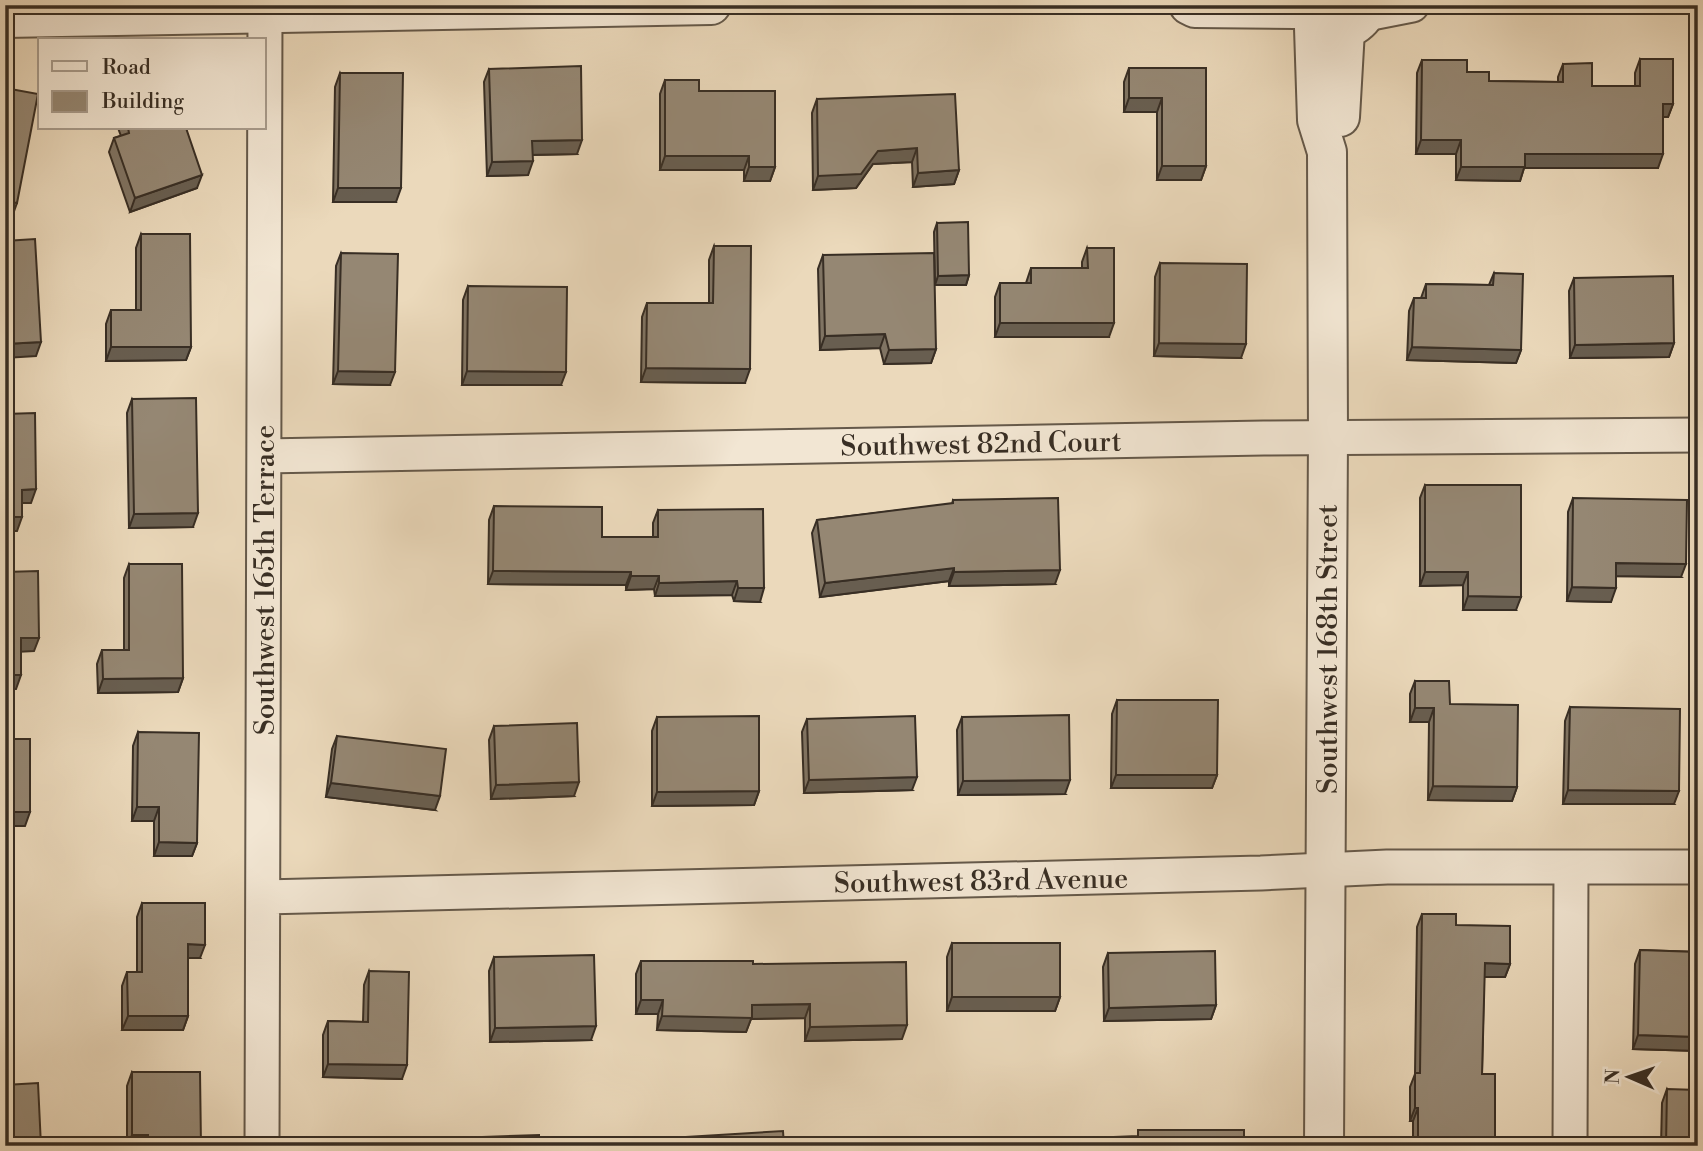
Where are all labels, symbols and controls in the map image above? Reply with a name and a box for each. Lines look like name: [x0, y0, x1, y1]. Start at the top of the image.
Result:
legend: [38, 38, 266, 130]
text: Road: [102, 55, 151, 81]
text: Building: [101, 89, 184, 115]
street label: Southwest 165th Terrace: [248, 425, 283, 735]
street label: Southwest 82nd Court: [840, 425, 1122, 464]
street label: Southwest 168th Street: [1311, 504, 1346, 794]
street label: Southwest 83rd Avenue: [834, 861, 1129, 902]
north arrow: [1594, 1042, 1664, 1112]
text: N: [1601, 1069, 1625, 1084]

